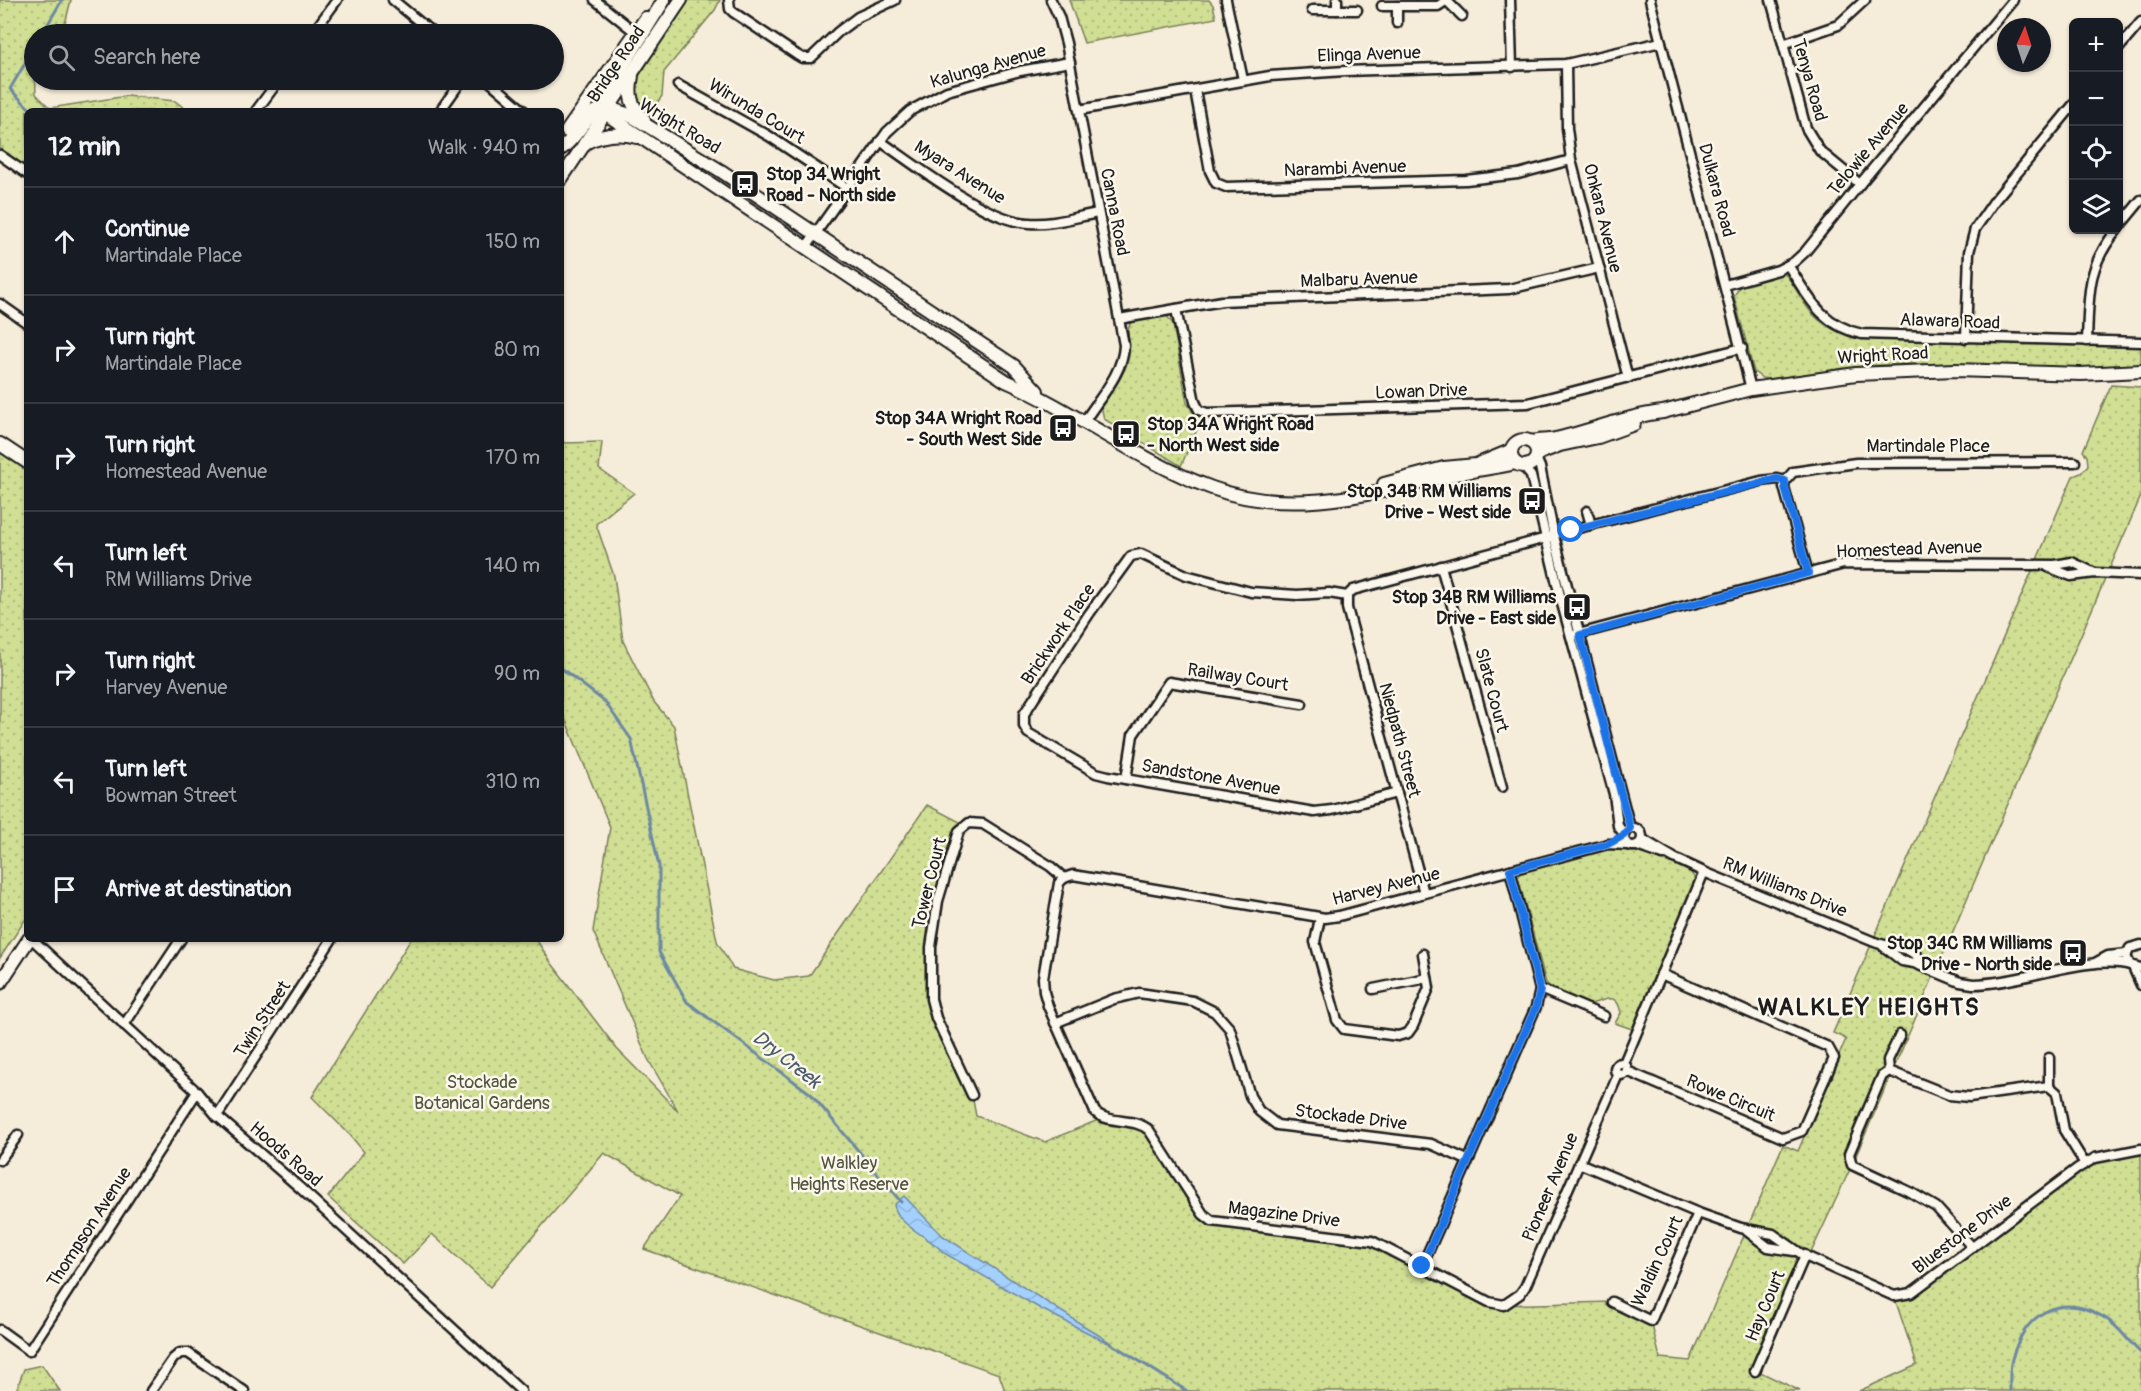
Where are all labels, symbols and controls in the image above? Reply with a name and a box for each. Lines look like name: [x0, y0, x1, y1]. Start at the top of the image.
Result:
north arrow: [1997, 18, 2051, 72]
map controls: [2069, 18, 2123, 234]
button: +: [2069, 18, 2123, 72]
street label: Bridge Road: [582, 22, 650, 107]
search box: [24, 24, 564, 90]
street label: Tenya Road: [1787, 36, 1832, 124]
street label: Kalunga Avenue: [928, 39, 1049, 94]
icon: search: [45, 41, 78, 74]
street label: Elinga Avenue: [1317, 41, 1421, 68]
text: Search here: [93, 43, 200, 71]
button: −: [2069, 72, 2123, 126]
street label: Wirunda Court: [704, 74, 810, 150]
street label: Wright Road: [635, 93, 725, 160]
street label: Telowie Avenue: [1823, 98, 1914, 201]
button: locate: [2069, 126, 2123, 180]
text: 12 min: [48, 131, 121, 163]
text: Walk · 940 m: [428, 135, 540, 160]
street label: Myara Avenue: [910, 135, 1010, 210]
street label: Dulkara Road: [1693, 141, 1740, 240]
street label: Narambi Avenue: [1283, 155, 1407, 182]
street label: Onkara Avenue: [1578, 161, 1627, 275]
place label: Stop 34 Wright Road - North side: [766, 163, 897, 207]
street label: Canna Road: [1095, 166, 1134, 258]
bus stop icon: Stop 34 Wright Road - North side: [729, 168, 761, 200]
button: layers: [2069, 180, 2123, 234]
text: Continue: [105, 215, 189, 243]
icon: ahead: [48, 225, 81, 258]
text: 150 m: [486, 229, 540, 254]
text: Martindale Place: [105, 243, 242, 268]
street label: Malbaru Avenue: [1300, 266, 1418, 293]
street label: Alawara Road: [1899, 308, 2001, 335]
text: Turn right: [105, 323, 195, 351]
icon: right: [48, 333, 81, 366]
text: 80 m: [494, 337, 540, 362]
street label: Wright Road: [1837, 342, 1929, 369]
text: Martindale Place: [105, 351, 242, 376]
street label: Lowan Drive: [1375, 378, 1468, 405]
place label: Stop 34A Wright Road - South West Side: [875, 407, 1043, 451]
bus stop icon: Stop 34A Wright Road - South West Side: [1047, 412, 1079, 444]
place label: Stop 34A Wright Road - North West side: [1147, 413, 1314, 457]
bus stop icon: Stop 34A Wright Road - North West side: [1110, 418, 1142, 450]
text: Turn right: [105, 431, 195, 459]
street label: Martindale Place: [1866, 435, 1990, 458]
icon: right: [48, 441, 81, 474]
text: 170 m: [486, 445, 540, 470]
text: Homestead Avenue: [105, 459, 267, 484]
place label: Stop 34B RM Williams Drive - West side: [1347, 480, 1512, 524]
bus stop icon: Stop 34B RM Williams Drive - West side: [1516, 485, 1548, 517]
route start: [1557, 516, 1583, 542]
street label: Homestead Avenue: [1836, 535, 1982, 564]
text: Turn left: [105, 539, 187, 567]
icon: left: [48, 549, 81, 582]
text: 140 m: [485, 553, 540, 578]
text: RM Williams Drive: [105, 567, 252, 592]
street label: Brickwork Place: [1016, 579, 1101, 689]
place label: Stop 34B RM Williams Drive - East side: [1392, 586, 1557, 630]
bus stop icon: Stop 34B RM Williams Drive - East side: [1561, 591, 1593, 623]
street label: Slate Court: [1469, 646, 1514, 735]
text: Turn right: [105, 647, 195, 675]
icon: right: [48, 657, 81, 690]
street label: Railway Court: [1186, 658, 1291, 697]
text: 90 m: [494, 661, 540, 686]
text: Harvey Avenue: [105, 675, 227, 700]
street label: Niedpath Street: [1373, 680, 1426, 801]
street label: Sandstone Avenue: [1140, 754, 1282, 801]
text: Turn left: [105, 755, 187, 783]
icon: left: [48, 765, 81, 798]
text: 310 m: [485, 769, 540, 794]
text: Bowman Street: [105, 783, 237, 808]
street label: Tower Court: [907, 834, 952, 931]
street label: RM Williams Drive: [1719, 852, 1850, 923]
street label: Harvey Avenue: [1330, 862, 1442, 911]
icon: arrive: [48, 873, 81, 906]
text: Arrive at destination: [105, 875, 291, 903]
place label: Stop 34C RM Williams Drive - North side: [1887, 932, 2053, 976]
bus stop icon: Stop 34C RM Williams Drive - North side: [2057, 937, 2089, 969]
street label: Twin Street: [229, 976, 296, 1062]
district label: WALKLEY HEIGHTS: [1758, 993, 1980, 1022]
water label: Dry Creek: [748, 1025, 827, 1095]
street label: Rowe Circuit: [1683, 1069, 1779, 1128]
park label: Stockade Botanical Gardens: [414, 1071, 550, 1115]
street label: Stockade Drive: [1294, 1099, 1408, 1136]
street label: Hoods Road: [245, 1117, 327, 1192]
street label: Pioneer Avenue: [1517, 1129, 1584, 1245]
park label: Walkley Heights Reserve: [789, 1152, 909, 1196]
street label: Thompson Avenue: [42, 1163, 137, 1292]
street label: Bluestone Drive: [1908, 1189, 2017, 1279]
street label: Magazine Drive: [1227, 1196, 1341, 1233]
street label: Waldin Court: [1626, 1212, 1689, 1310]
route end: [1408, 1252, 1434, 1278]
street label: Hay Court: [1740, 1267, 1791, 1345]

